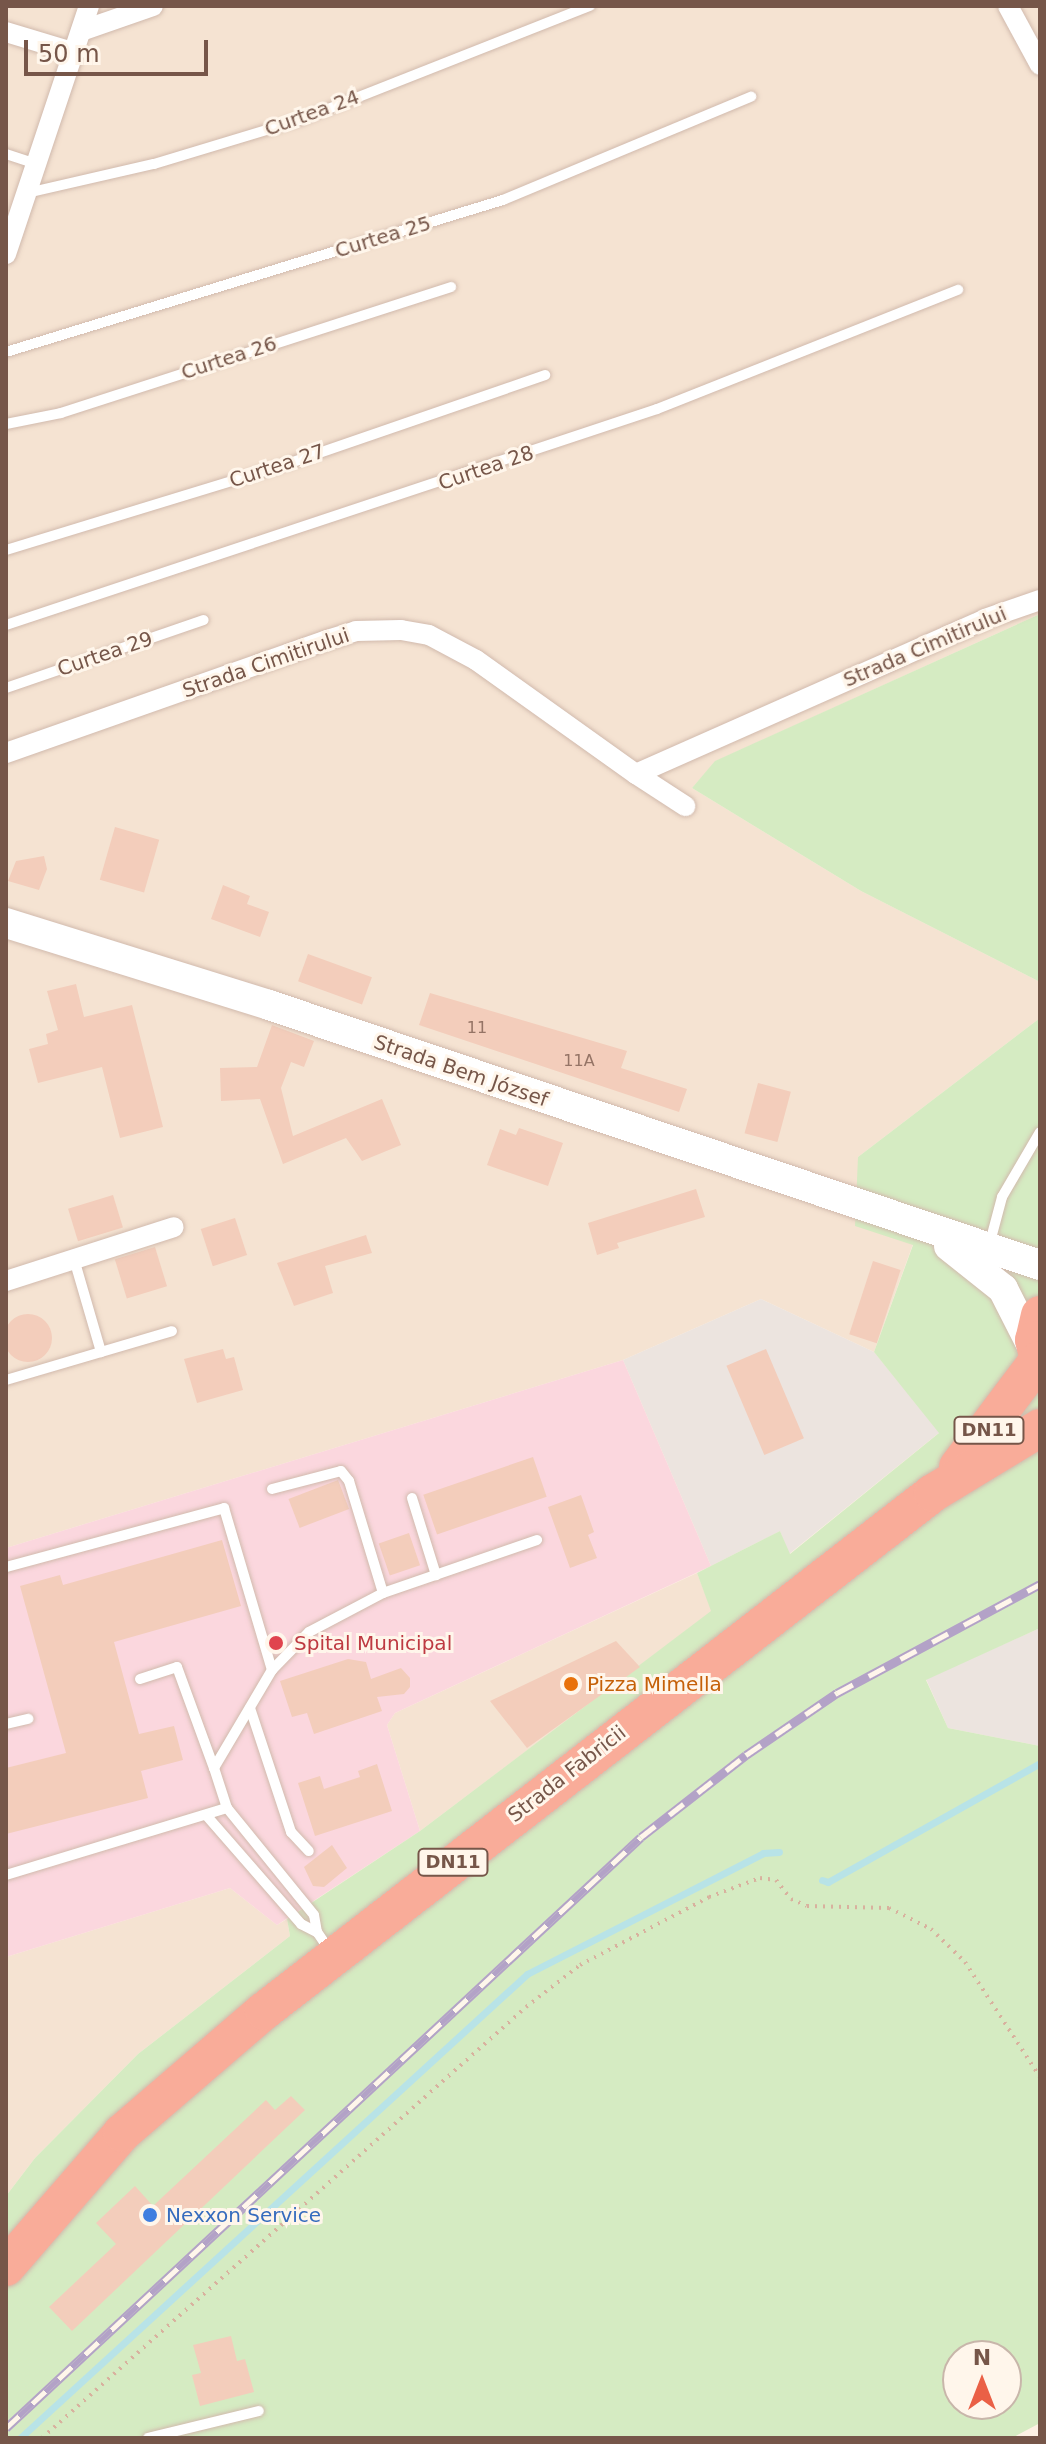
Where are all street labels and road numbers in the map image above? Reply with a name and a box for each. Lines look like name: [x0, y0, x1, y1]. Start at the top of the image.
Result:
street label: Curtea 24: [261, 85, 363, 141]
street label: Curtea 25: [332, 211, 434, 263]
street label: Curtea 26: [178, 331, 280, 385]
street label: Curtea 27: [226, 439, 328, 493]
street label: Curtea 28: [435, 441, 537, 495]
street label: Strada Cimitirului: [840, 602, 1010, 692]
street label: Strada Cimitirului: [179, 623, 353, 703]
street label: Curtea 29: [54, 627, 156, 681]
street label: Strada Bem József: [371, 1030, 551, 1112]
road number: DN11: [953, 1416, 1025, 1444]
street label: Strada Fabricii: [503, 1721, 631, 1827]
road number: DN11: [417, 1848, 489, 1876]

